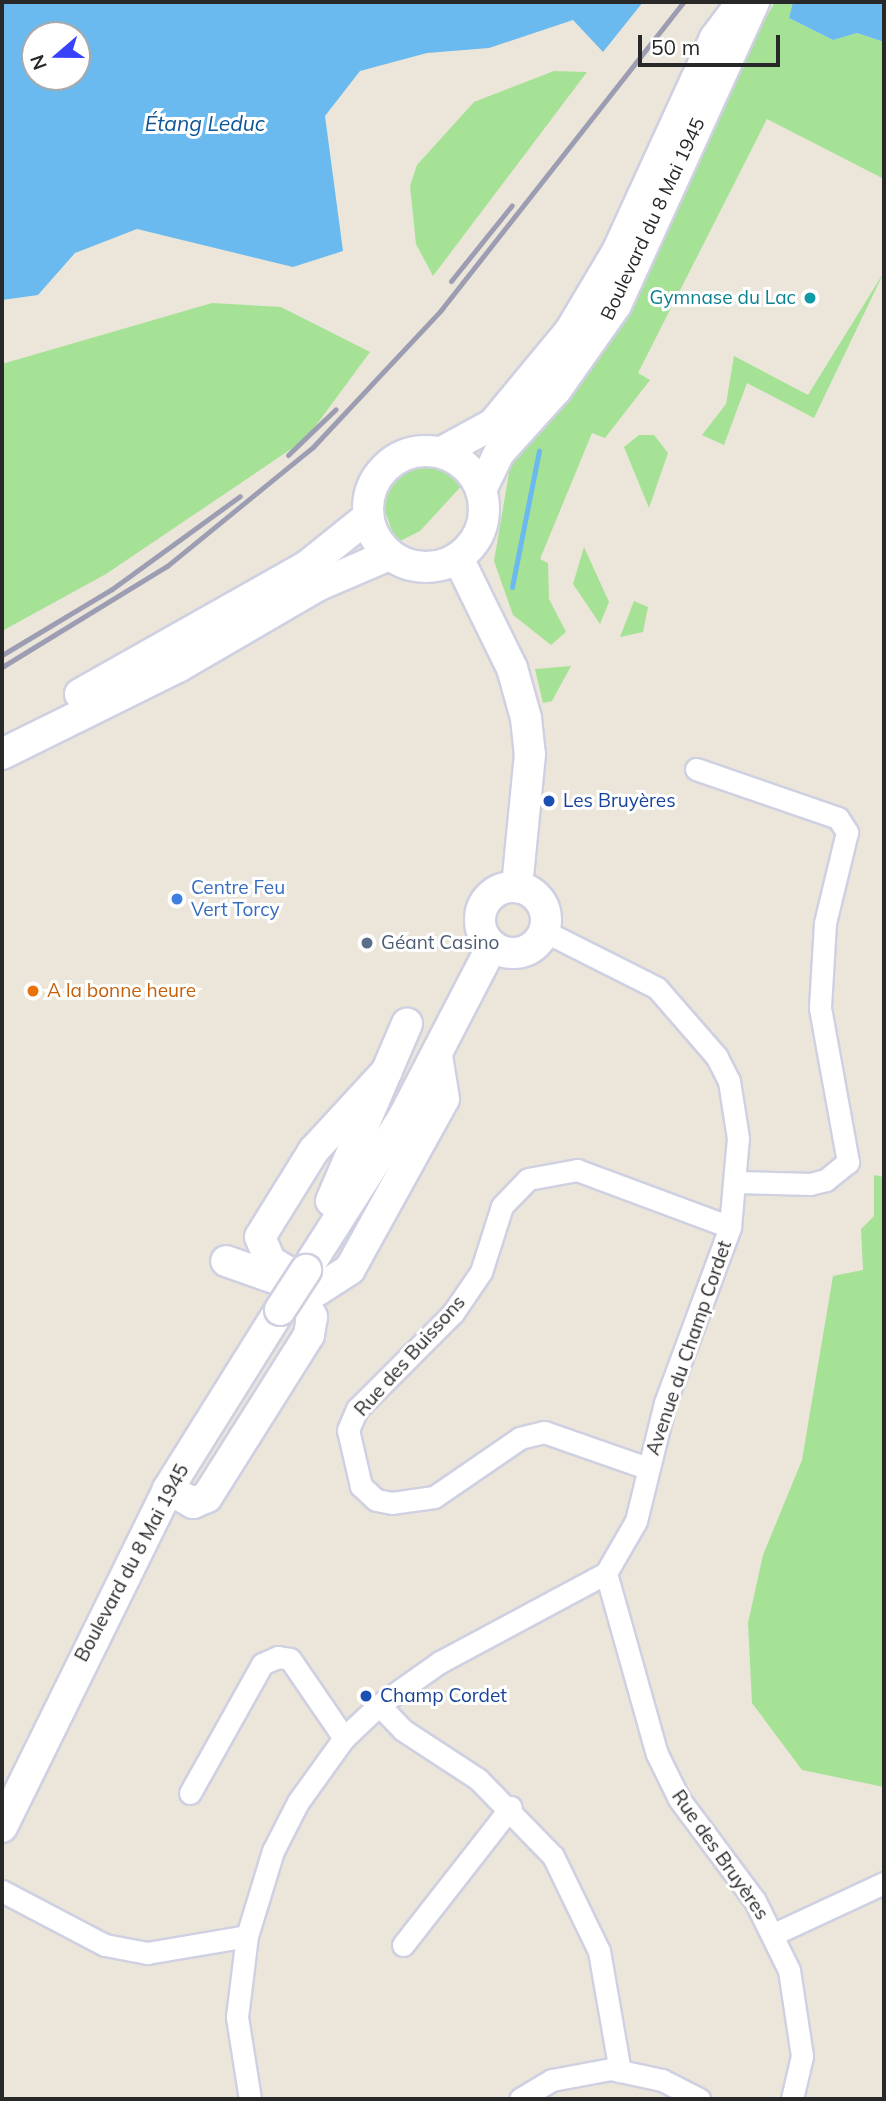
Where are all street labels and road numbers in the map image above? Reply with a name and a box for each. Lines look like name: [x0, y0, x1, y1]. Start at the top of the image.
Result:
street label: Boulevard du 8 Mai 1945: [596, 114, 710, 324]
street label: Avenue du Champ Cordet: [642, 1238, 736, 1458]
street label: Rue des Buissons: [350, 1291, 470, 1421]
street label: Boulevard du 8 Mai 1945: [70, 1460, 194, 1666]
street label: Rue des Bruyères: [667, 1786, 773, 1924]

